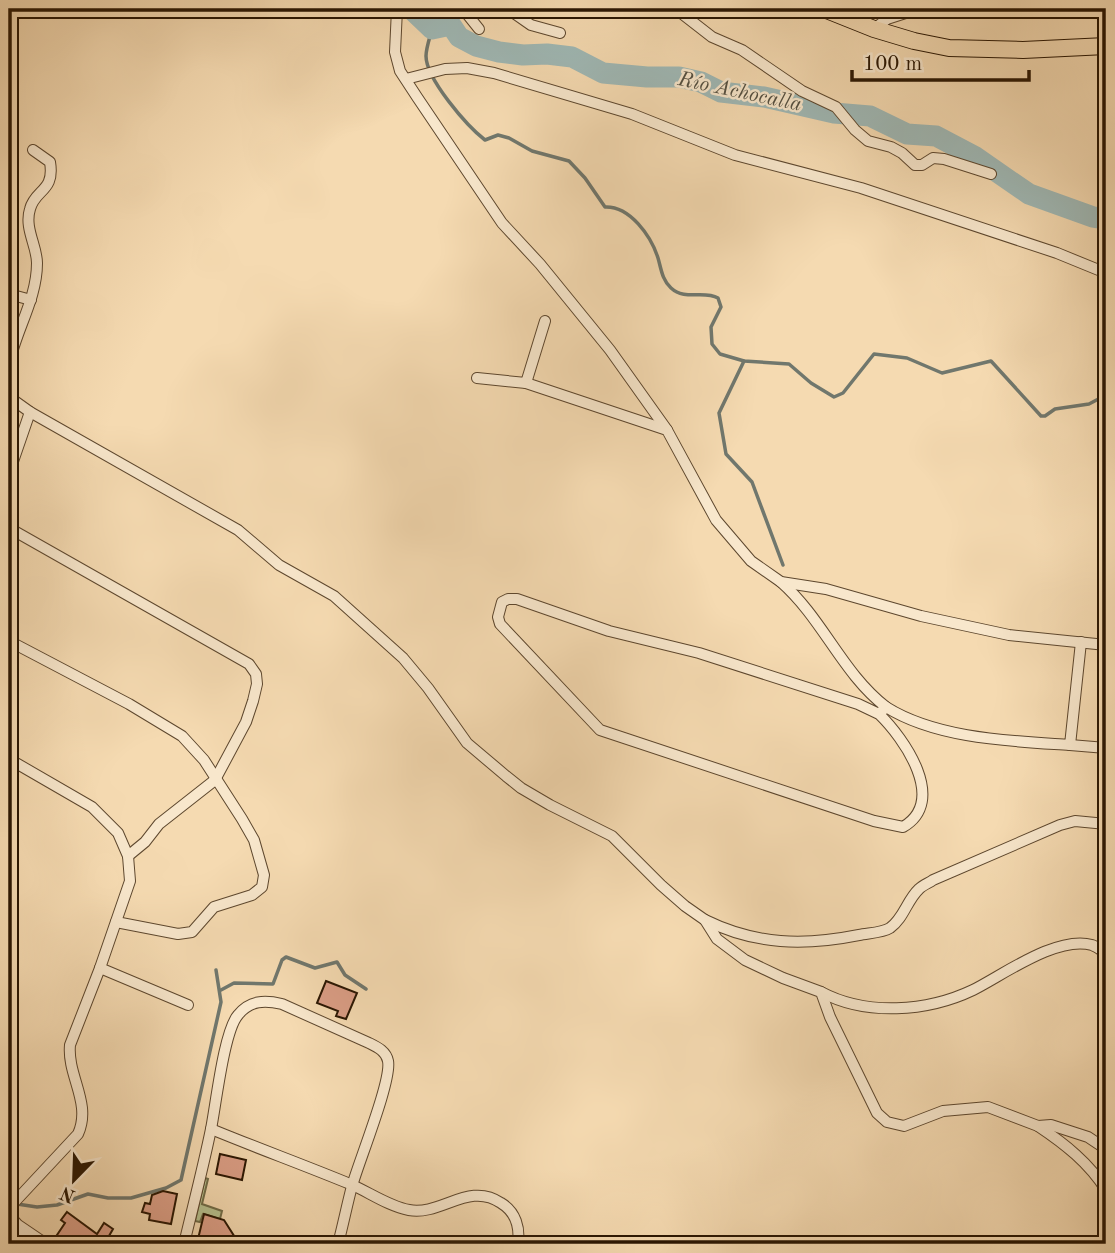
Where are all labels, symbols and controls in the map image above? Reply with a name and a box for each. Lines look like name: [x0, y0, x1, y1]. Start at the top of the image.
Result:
scale bar: [852, 38, 1029, 82]
text: 100 m: [863, 54, 922, 75]
water label: Río Achocalla: [675, 69, 803, 116]
north arrow: [38, 1144, 108, 1214]
text: N: [58, 1182, 79, 1205]

